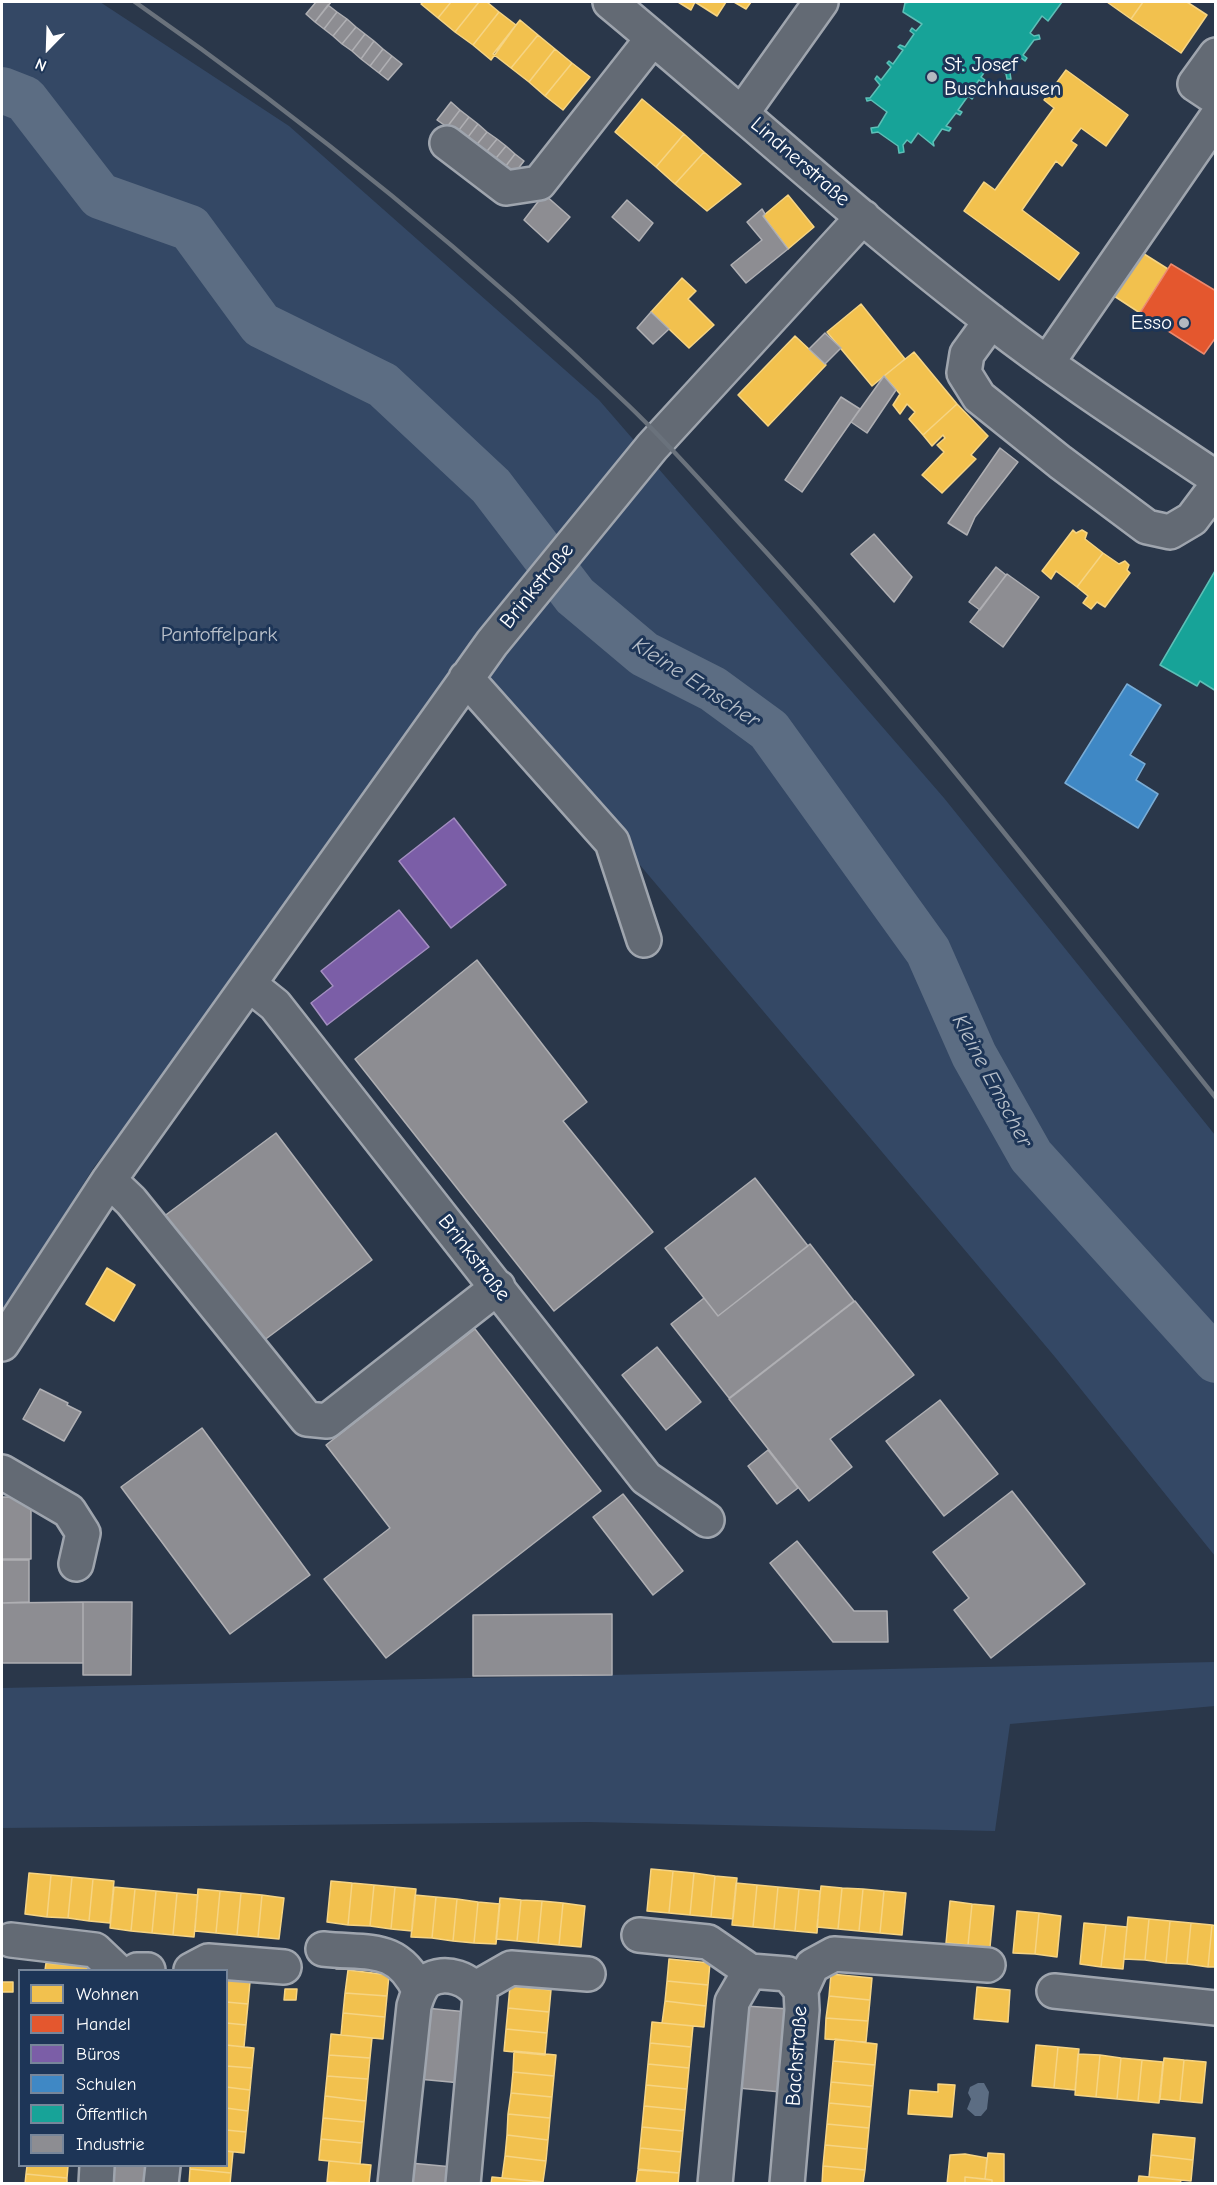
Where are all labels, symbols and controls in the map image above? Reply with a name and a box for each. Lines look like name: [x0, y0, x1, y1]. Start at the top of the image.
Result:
north arrow: [18, 18, 78, 78]
place label: St. Josef Buschhausen: [944, 52, 1061, 102]
text: N: [33, 54, 49, 75]
marker: St. Josef Buschhausen: [925, 70, 939, 84]
street label: Lindnerstraße: [745, 112, 855, 212]
place label: Esso: [1131, 310, 1172, 336]
marker: Esso: [1177, 316, 1191, 330]
street label: Brinkstraße: [495, 538, 579, 634]
park label: Pantoffelpark: [161, 622, 277, 648]
water label: Kleine Emscher: [627, 632, 765, 734]
water label: Kleine Emscher: [946, 1010, 1038, 1152]
street label: Brinkstraße: [432, 1210, 516, 1306]
legend: [18, 1969, 228, 2167]
text: Wohnen: [76, 1984, 139, 2005]
street label: Bachstraße: [781, 2005, 813, 2107]
text: Handel: [76, 2014, 131, 2035]
text: Büros: [76, 2044, 120, 2065]
text: Schulen: [76, 2074, 136, 2095]
text: Öffentlich: [76, 2104, 148, 2125]
text: Industrie: [76, 2134, 145, 2155]

